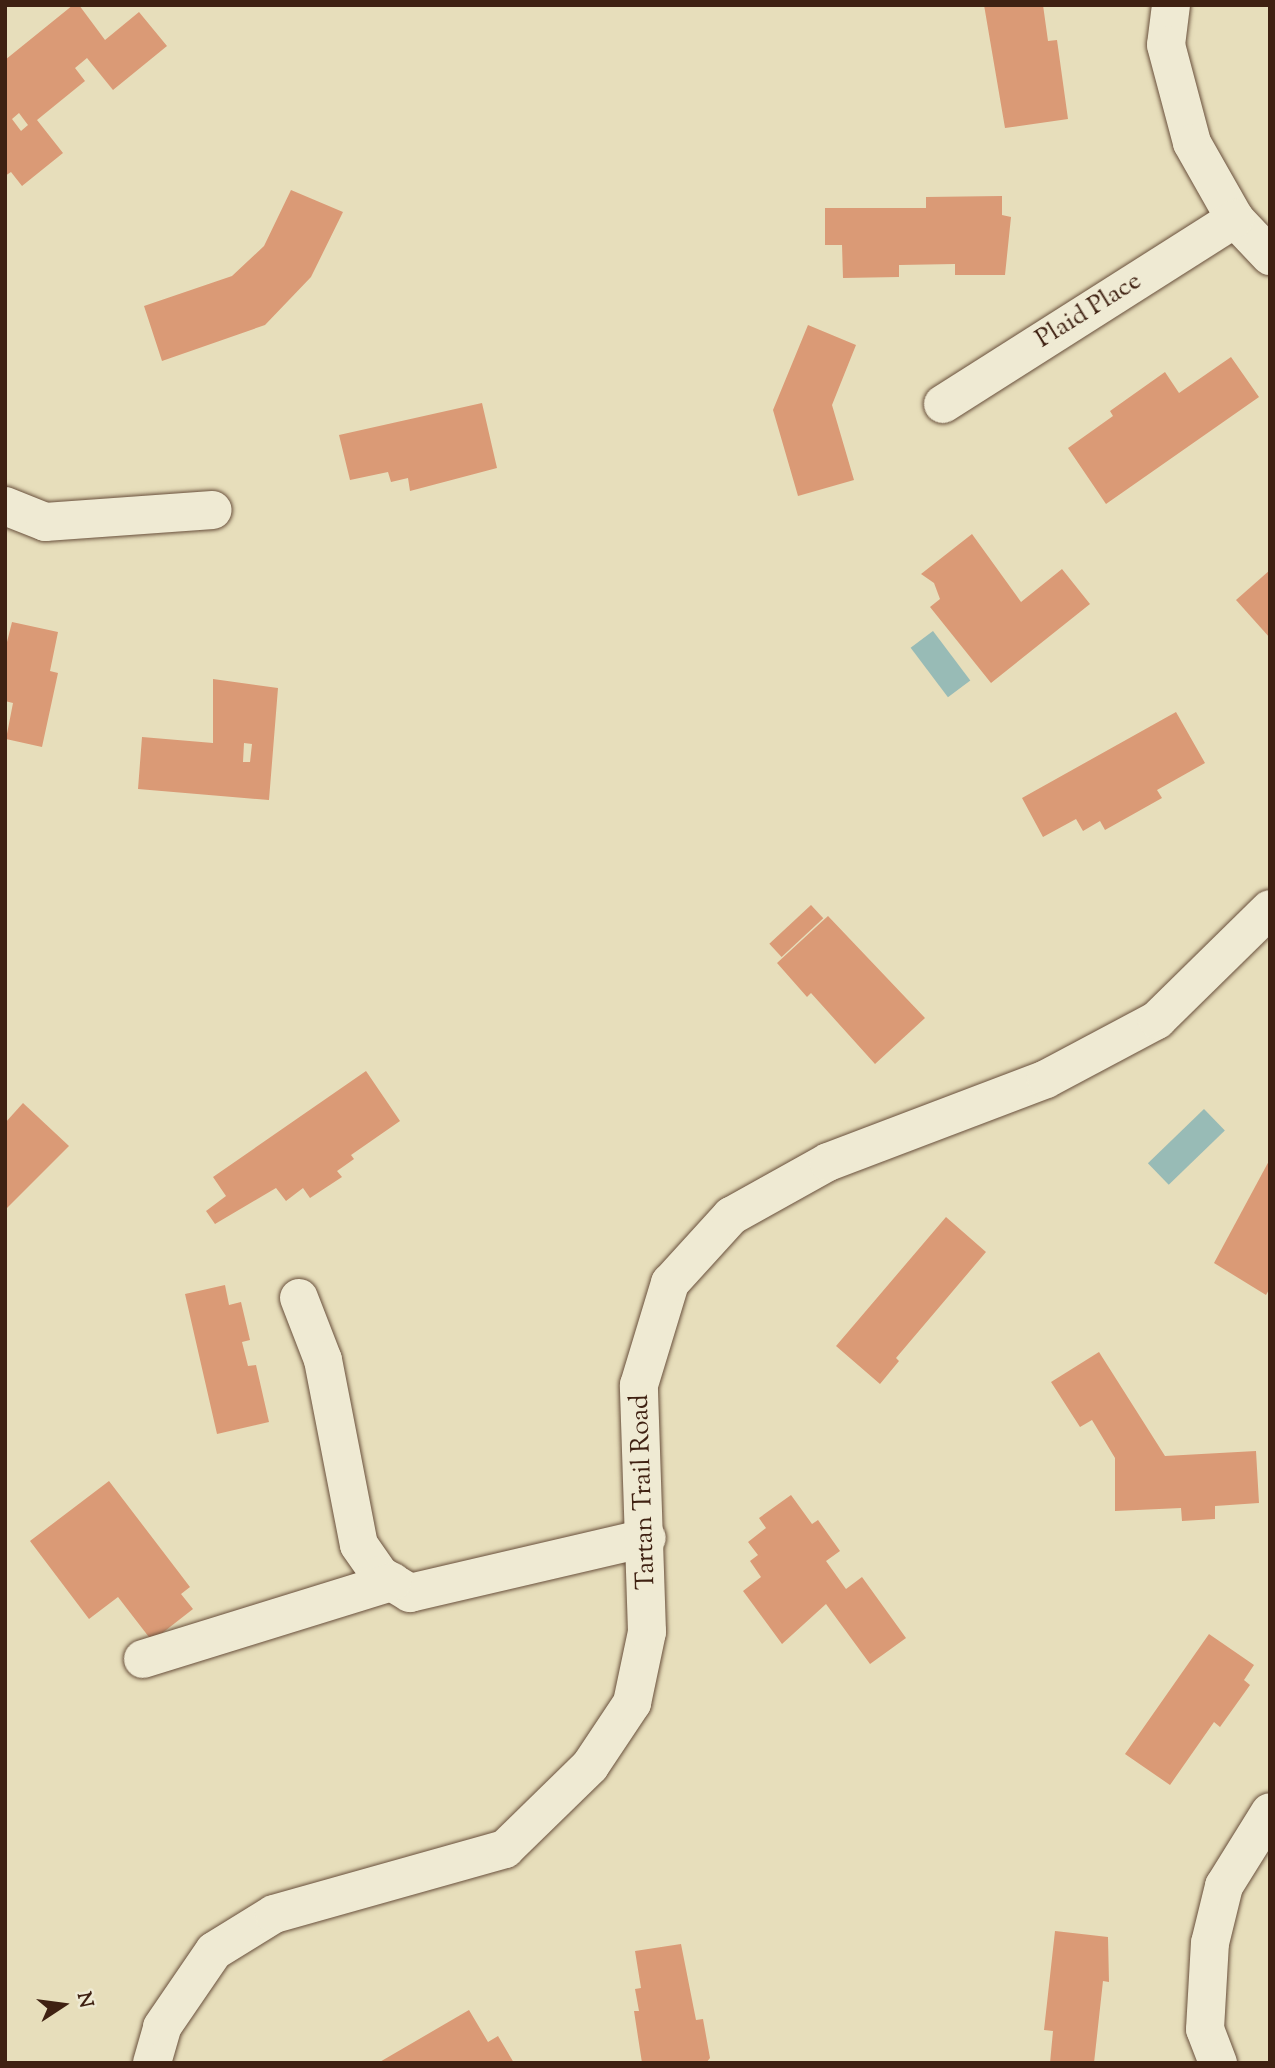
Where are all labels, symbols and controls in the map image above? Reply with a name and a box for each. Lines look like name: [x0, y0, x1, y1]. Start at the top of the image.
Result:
street label: Plaid Place: [1030, 266, 1148, 356]
street label: Tartan Trail Road: [625, 1394, 663, 1590]
north arrow: [28, 1970, 98, 2040]
text: N: [69, 1990, 99, 2011]

